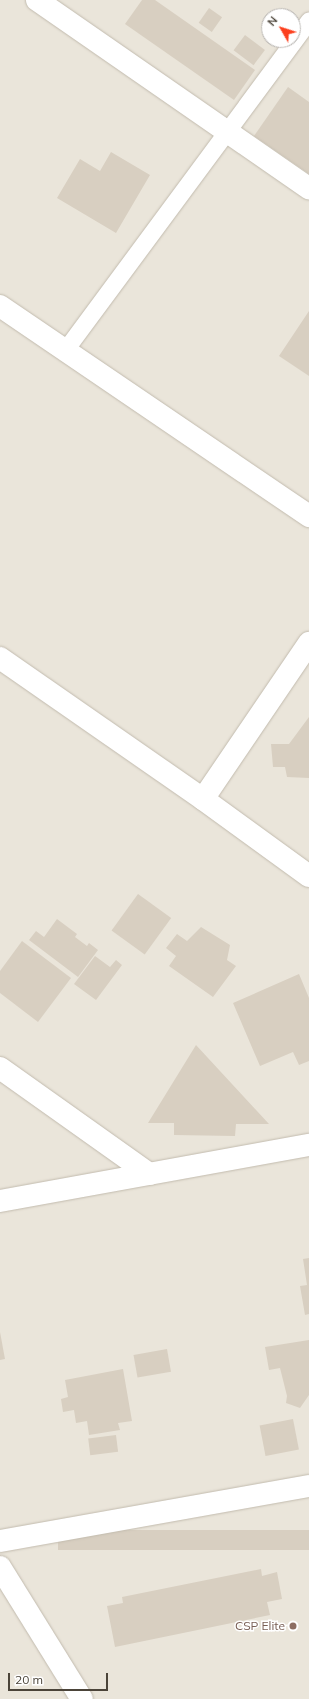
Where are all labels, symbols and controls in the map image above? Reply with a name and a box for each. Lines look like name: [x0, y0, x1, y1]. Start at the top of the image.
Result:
north arrow: [261, 8, 301, 48]
text: N: [264, 13, 281, 29]
place label: CSP Elite: [235, 1619, 285, 1633]
marker: CSP Elite: [288, 1621, 298, 1631]
scale bar: [10, 1665, 110, 1691]
text: 20 m: [15, 1672, 43, 1687]

